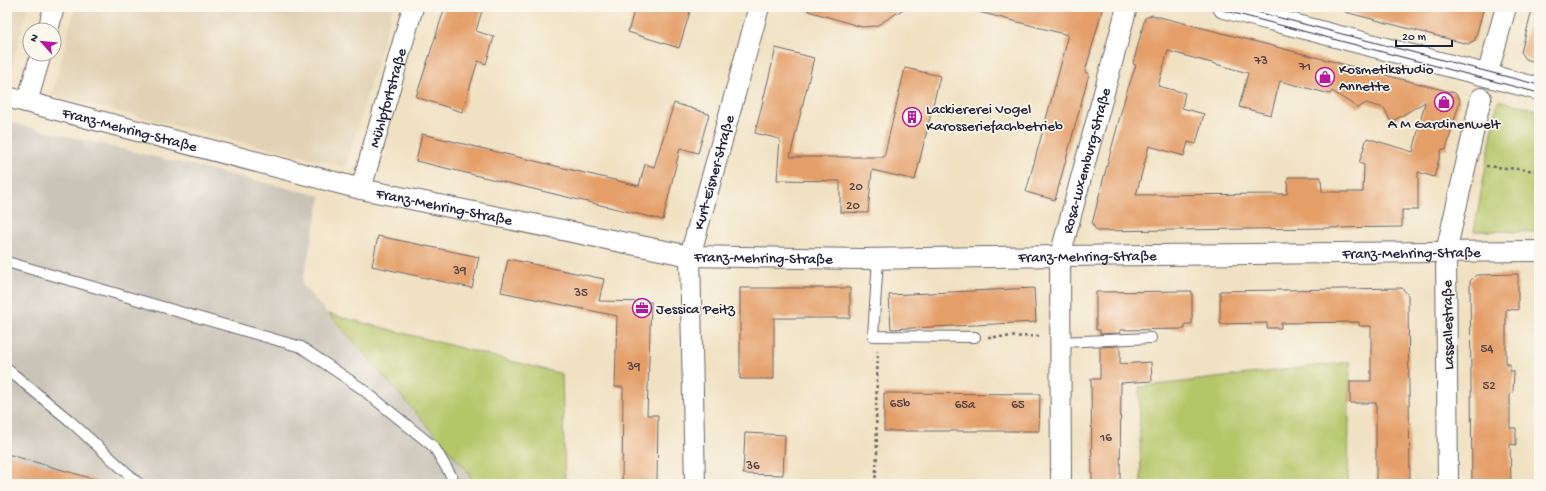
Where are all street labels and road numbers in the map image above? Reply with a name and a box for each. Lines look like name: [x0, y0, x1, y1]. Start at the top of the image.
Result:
street label: Mühlpfortstraße: [366, 46, 412, 150]
street label: Rosa-Luxemburg-Straße: [1059, 86, 1116, 236]
street label: Franz-Mehring-Straße: [59, 104, 199, 157]
street label: Kurt-Eisner-Straße: [691, 113, 740, 232]
street label: Franz-Mehring-Straße: [373, 185, 514, 231]
street label: Franz-Mehring-Straße: [1341, 245, 1481, 264]
street label: Franz-Mehring-Straße: [1017, 248, 1157, 268]
street label: Franz-Mehring-Straße: [693, 249, 833, 270]
street label: Lassallestraße: [1439, 280, 1459, 370]

